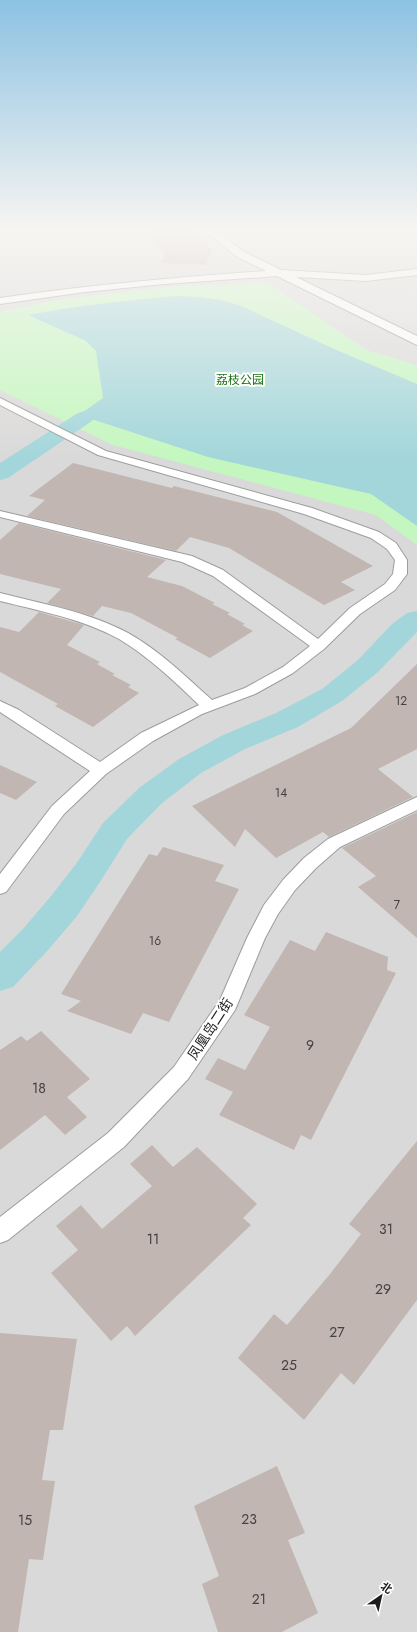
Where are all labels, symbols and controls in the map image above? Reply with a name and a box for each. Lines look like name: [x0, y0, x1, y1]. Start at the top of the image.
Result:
park label: 荔枝公园: [216, 371, 264, 389]
house number: 12: [395, 692, 407, 710]
house number: 14: [275, 784, 287, 802]
house number: 7: [394, 896, 401, 914]
house number: 16: [149, 932, 161, 950]
street label: 凤凰岛二街: [183, 994, 237, 1064]
house number: 9: [306, 1035, 314, 1055]
house number: 18: [32, 1078, 46, 1098]
house number: 31: [379, 1219, 393, 1239]
house number: 11: [147, 1229, 159, 1249]
house number: 29: [375, 1279, 391, 1299]
house number: 27: [329, 1322, 345, 1342]
house number: 25: [281, 1355, 297, 1375]
house number: 23: [241, 1509, 257, 1529]
house number: 15: [18, 1510, 32, 1530]
north arrow: [361, 1576, 401, 1616]
text: 北: [378, 1578, 396, 1597]
house number: 21: [252, 1589, 266, 1609]

